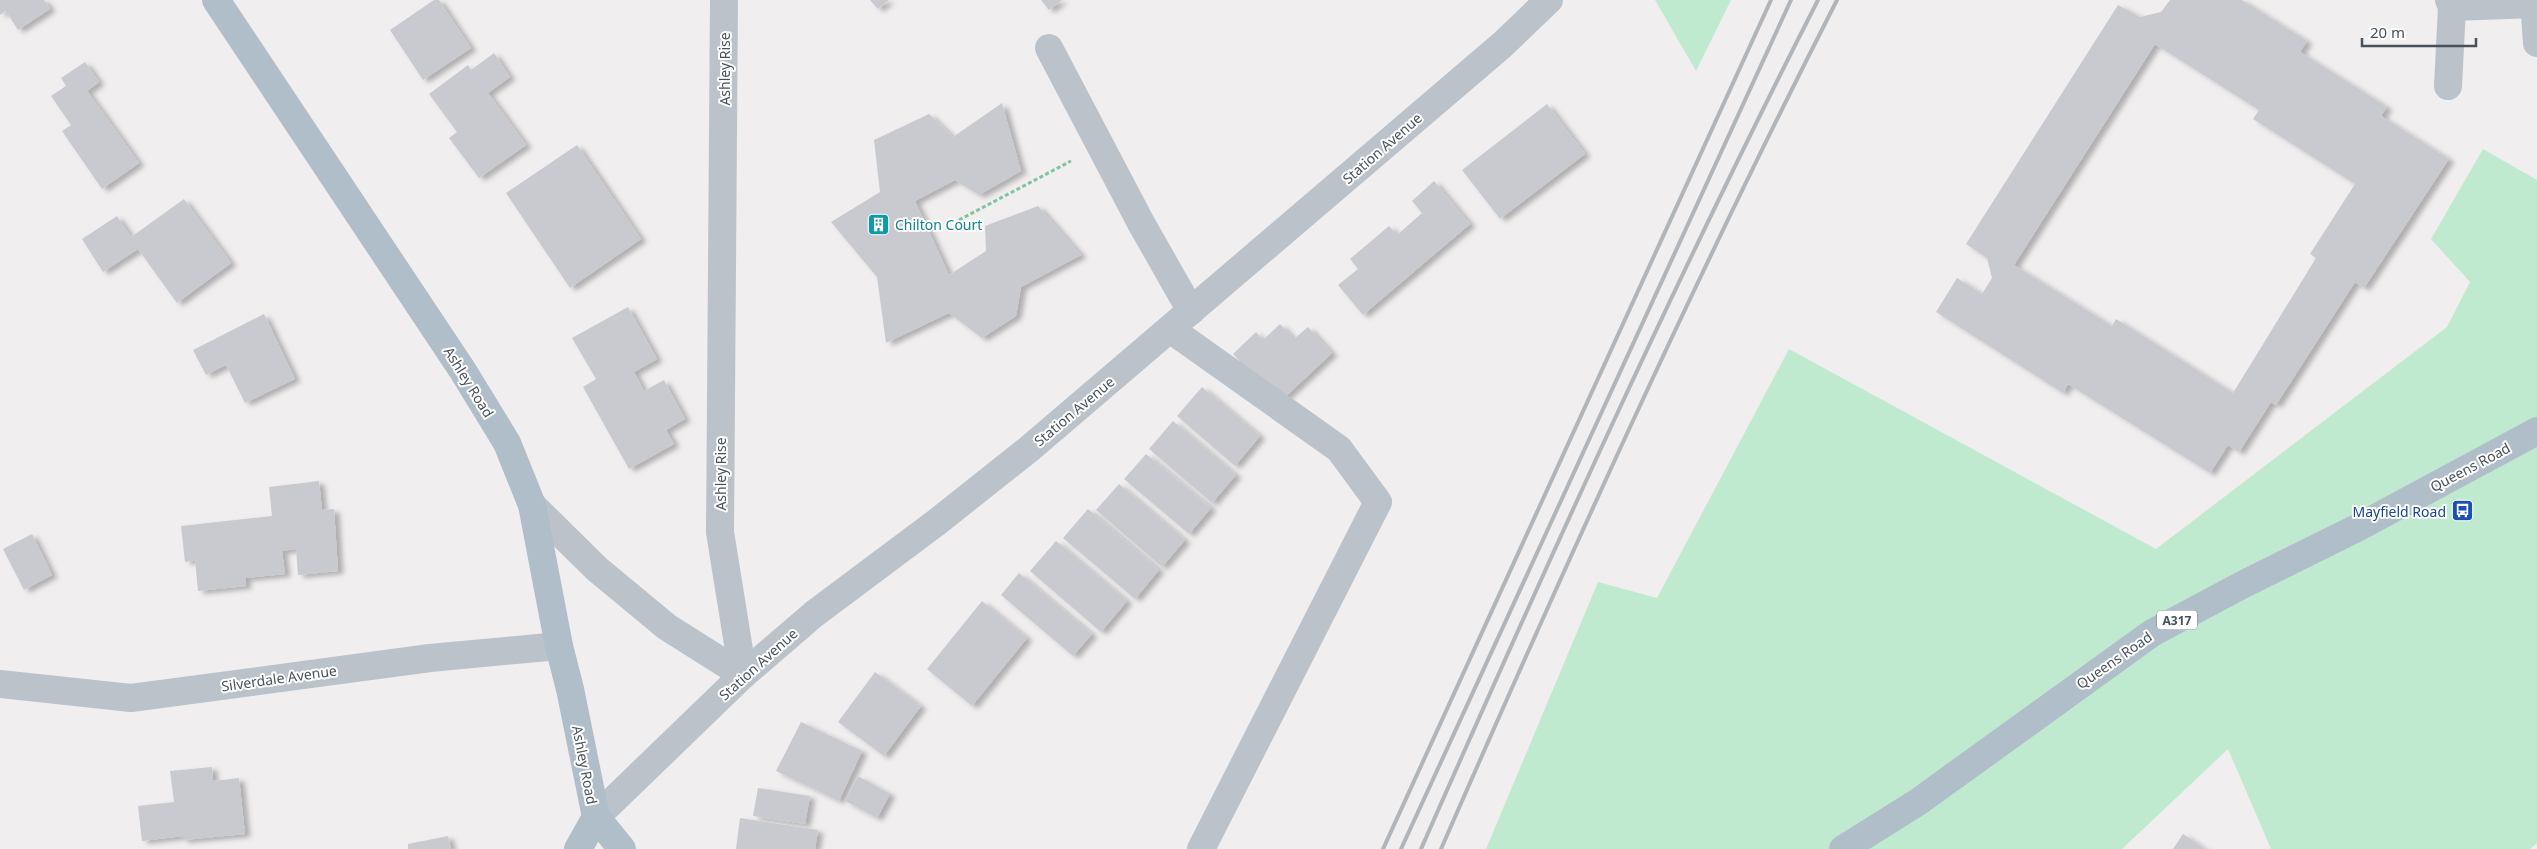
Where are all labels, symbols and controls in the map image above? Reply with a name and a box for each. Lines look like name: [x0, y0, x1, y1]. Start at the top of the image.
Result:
scale bar: [2362, 15, 2476, 47]
text: 20 m: [2370, 22, 2405, 42]
street label: Ashley Rise: [715, 32, 734, 106]
street label: Station Avenue: [1338, 108, 1426, 188]
building icon: Chilton Court: [867, 212, 891, 236]
place label: Chilton Court: [895, 215, 982, 234]
street label: Ashley Road: [440, 343, 498, 421]
street label: Station Avenue: [1030, 372, 1118, 450]
street label: Ashley Rise: [711, 437, 730, 511]
street label: Queens Road: [2427, 438, 2513, 496]
bus stop icon: Mayfield Road: [2450, 499, 2474, 523]
place label: Mayfield Road: [2352, 502, 2446, 521]
road number: A317: [2157, 610, 2197, 630]
street label: Station Avenue: [715, 624, 801, 704]
street label: Queens Road: [2072, 627, 2156, 693]
street label: Silverdale Avenue: [220, 660, 338, 695]
street label: Ashley Road: [568, 724, 602, 806]

